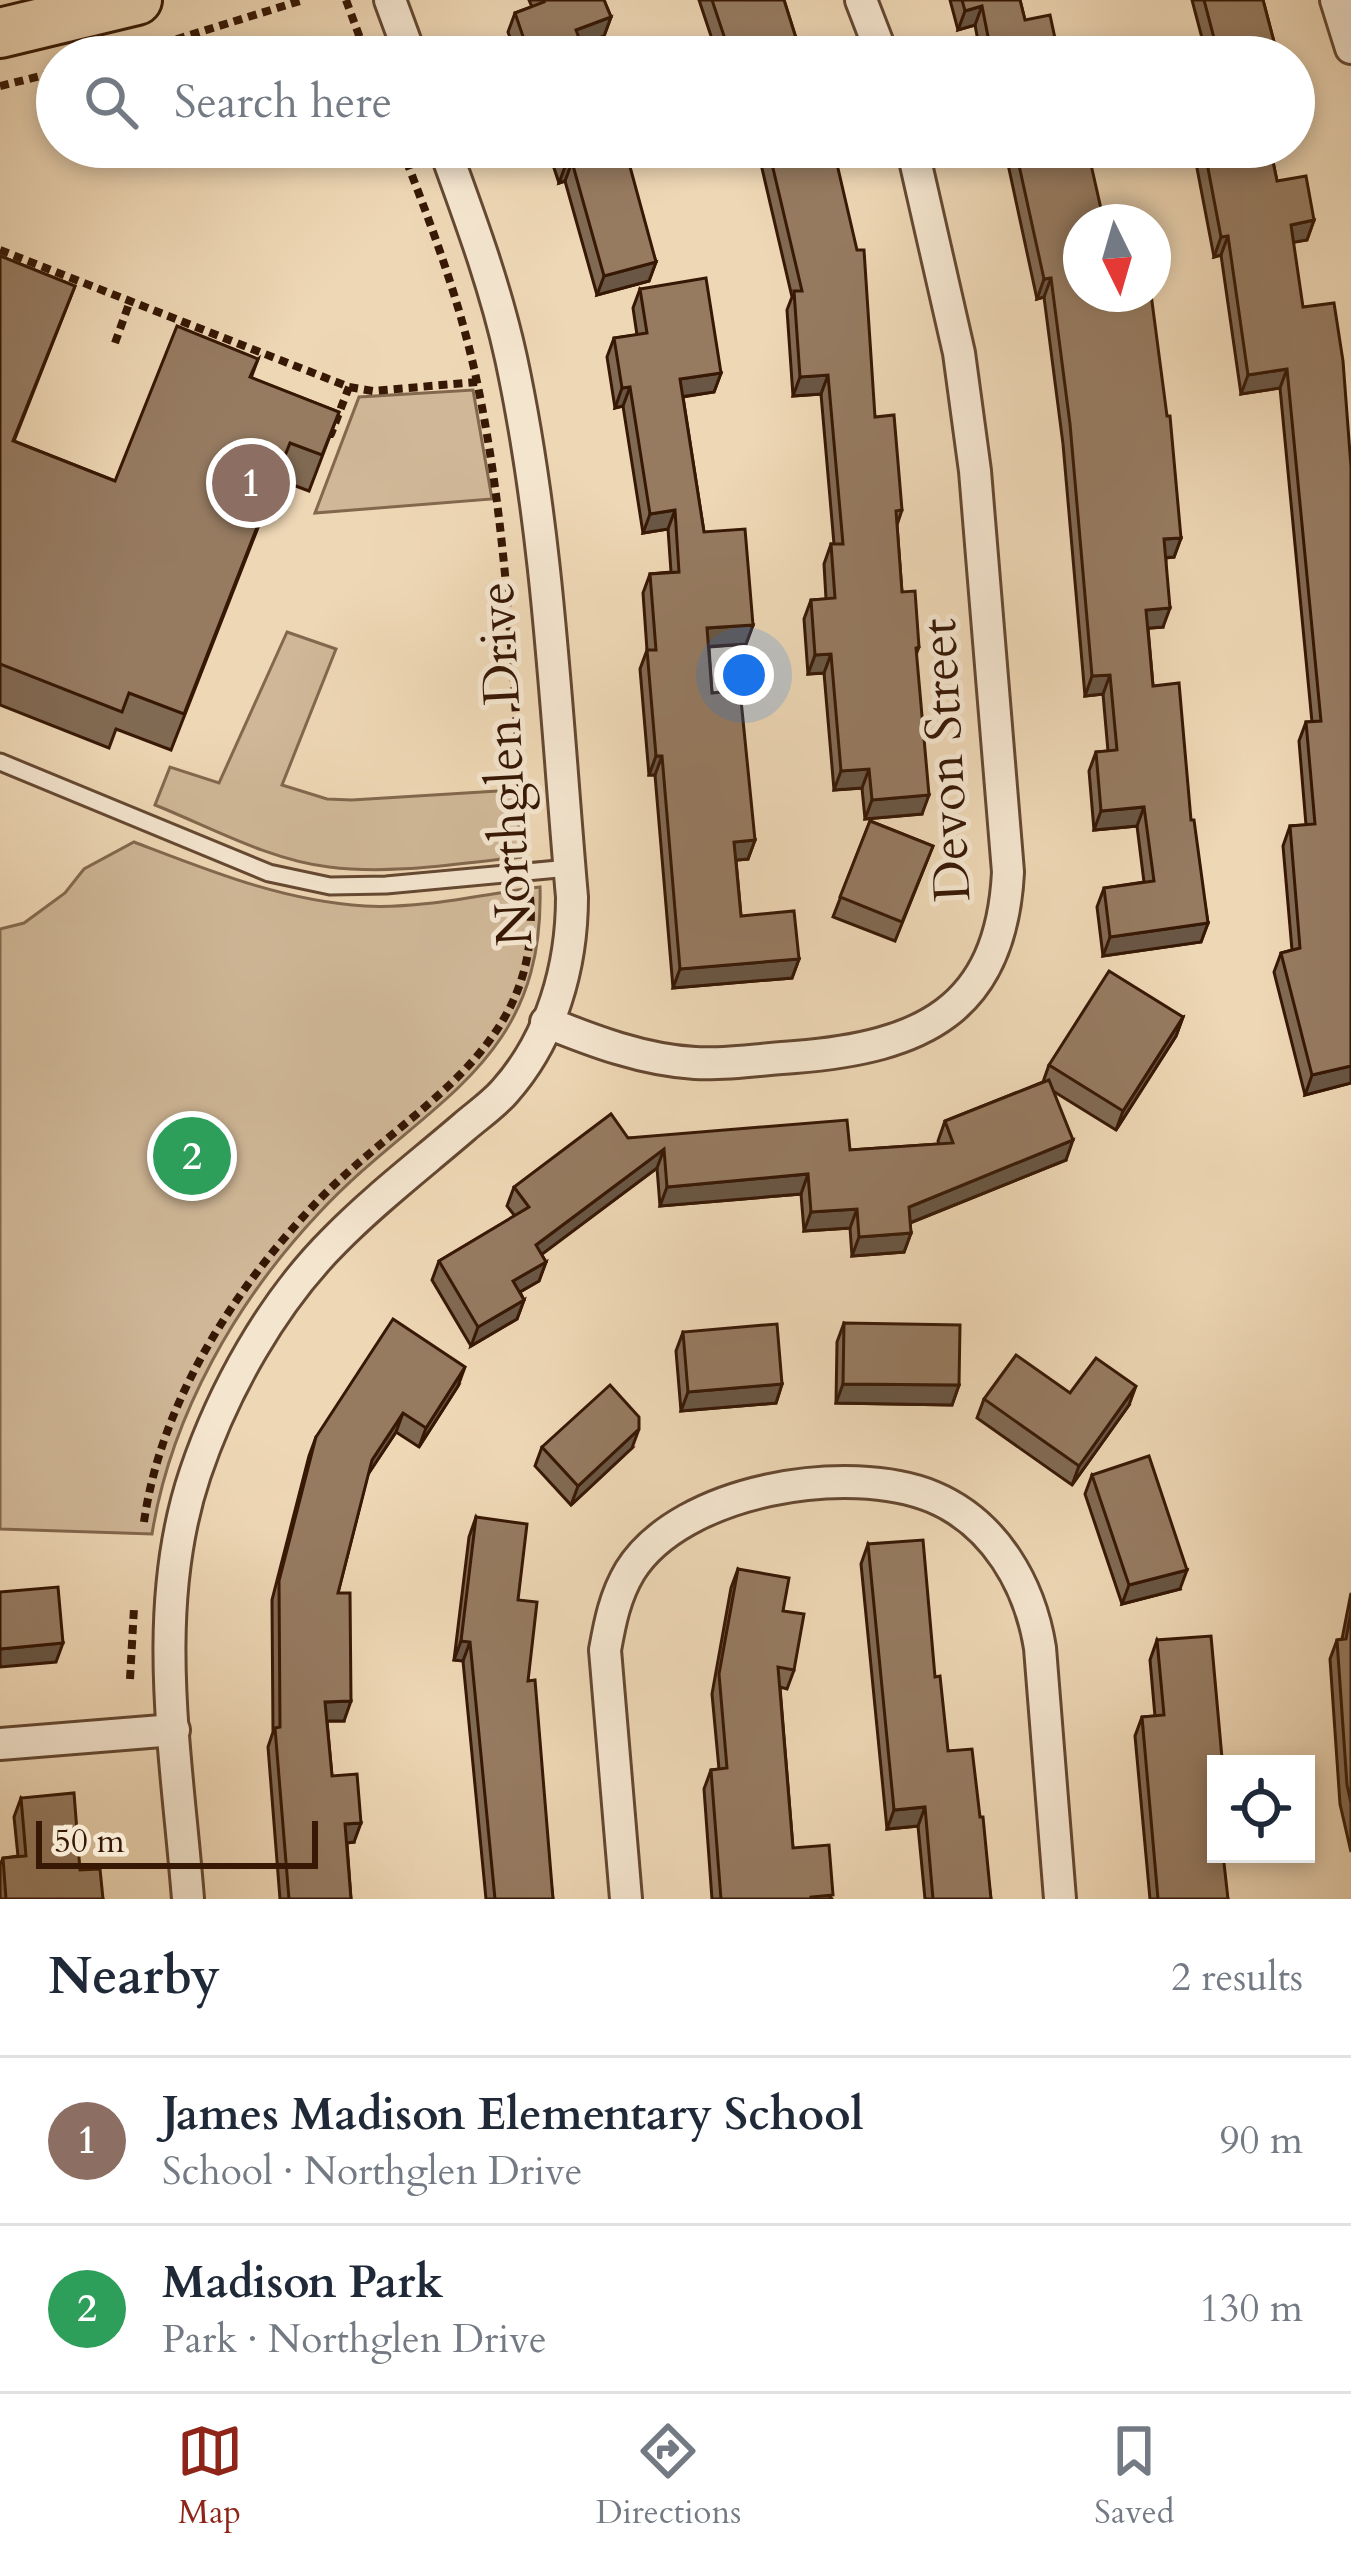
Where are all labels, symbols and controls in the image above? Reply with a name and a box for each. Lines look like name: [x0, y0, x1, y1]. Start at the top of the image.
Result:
search box: [36, 36, 1315, 168]
icon: search: [78, 69, 144, 135]
text: Search here: [174, 72, 392, 133]
north arrow: [1063, 204, 1171, 312]
pin: 1: [212, 438, 290, 528]
street label: Northglen Drive: [462, 580, 550, 948]
street label: Devon Street: [904, 617, 988, 903]
your location: [714, 645, 774, 705]
pin: 2: [153, 1111, 231, 1201]
map controls: [1207, 1755, 1315, 1863]
button: locate: [1207, 1755, 1315, 1863]
scale bar: [36, 1815, 318, 1868]
text: 50 m: [54, 1819, 125, 1864]
text: Nearby: [48, 1942, 220, 2012]
text: 2 results: [1171, 1951, 1303, 2004]
text: James Madison Elementary School: [162, 2084, 864, 2145]
text: 1: [77, 2114, 97, 2167]
text: 90 m: [1220, 2114, 1303, 2167]
text: School · Northglen Drive: [162, 2145, 582, 2198]
text: Madison Park: [162, 2252, 443, 2313]
text: 2: [77, 2282, 97, 2335]
text: 130 m: [1200, 2282, 1303, 2335]
text: Park · Northglen Drive: [162, 2313, 547, 2366]
tab: Map: [177, 2418, 243, 2535]
tab: Directions: [596, 2418, 741, 2535]
tab: Saved: [1094, 2418, 1174, 2535]

